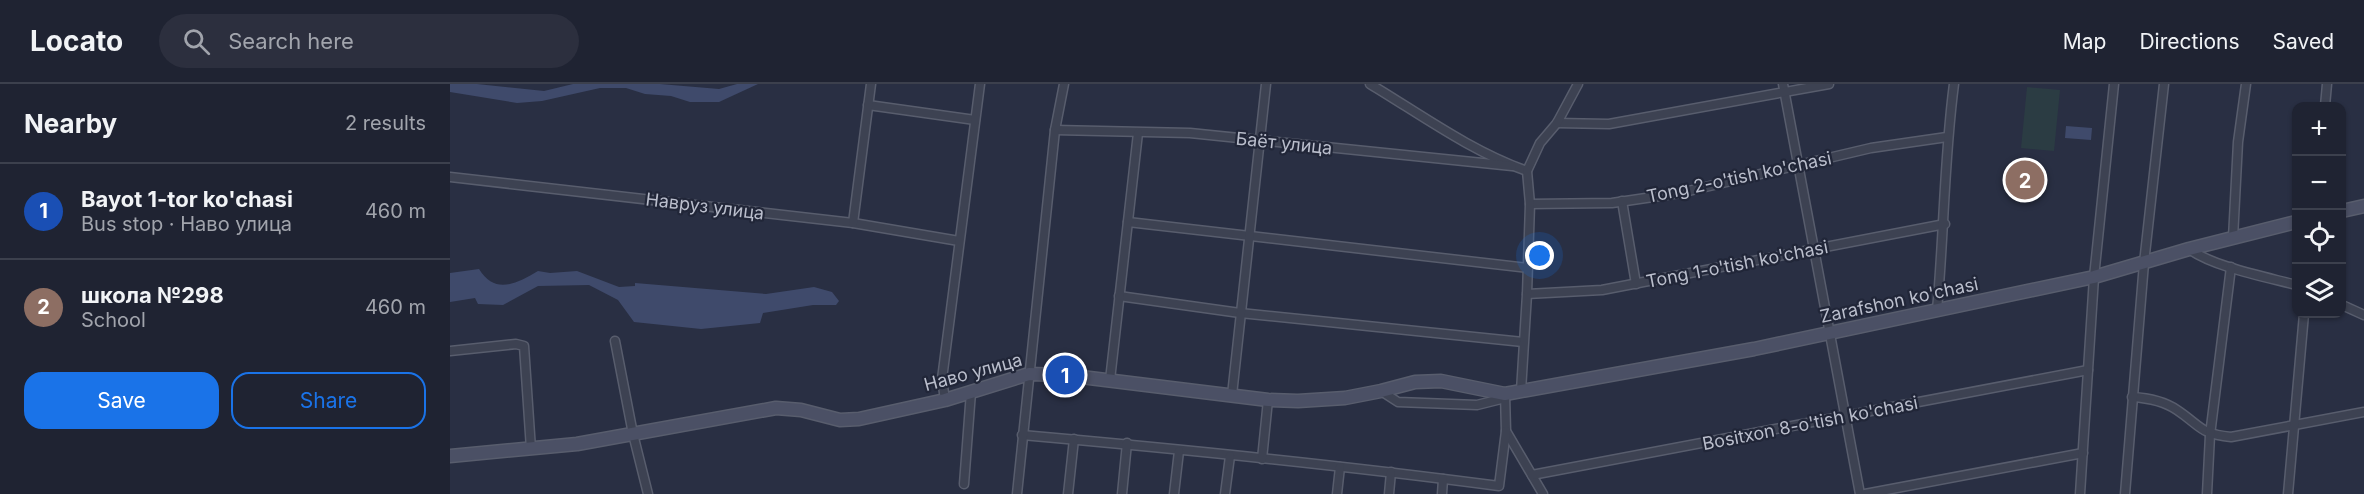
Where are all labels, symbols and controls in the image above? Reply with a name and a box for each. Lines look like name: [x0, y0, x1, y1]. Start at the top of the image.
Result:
search box: [159, 14, 579, 68]
text: Locato: [30, 24, 123, 58]
icon: search: [180, 25, 213, 58]
text: Search here: [228, 28, 354, 54]
text: Map: [2063, 29, 2106, 54]
text: Directions: [2139, 29, 2240, 54]
text: Saved: [2273, 29, 2334, 54]
map controls: [2292, 102, 2346, 318]
button: +: [2292, 102, 2346, 156]
text: Nearby: [24, 108, 117, 139]
text: 2 results: [345, 111, 426, 135]
street label: Баёт улица: [1235, 127, 1333, 159]
street label: Tong 2-o'tish ko'chasi: [1645, 147, 1833, 207]
button: −: [2292, 156, 2346, 210]
pin: 2: [2006, 158, 2044, 202]
text: Bayot 1-tor ko'chasi: [81, 186, 293, 212]
street label: Навруз улица: [645, 188, 765, 224]
text: 1: [39, 199, 48, 223]
text: 460 m: [365, 199, 426, 223]
button: locate: [2292, 210, 2346, 264]
text: Bus stop · Наво улица: [81, 212, 292, 236]
street label: Tong 1-o'tish ko'chasi: [1644, 236, 1830, 292]
your location: [1525, 241, 1554, 270]
button: layers: [2292, 264, 2346, 318]
street label: Zarafshon ko'chasi: [1818, 273, 1980, 327]
text: школа №298: [81, 282, 224, 308]
text: 2: [37, 295, 50, 319]
text: 460 m: [365, 295, 426, 319]
text: School: [81, 308, 146, 332]
street label: Наво улица: [922, 349, 1024, 395]
pin: 1: [1046, 352, 1084, 398]
button: Save: [24, 372, 219, 429]
button: Share: [231, 372, 426, 429]
street label: Bositxon 8-o'tish ko'chasi: [1700, 392, 1920, 454]

